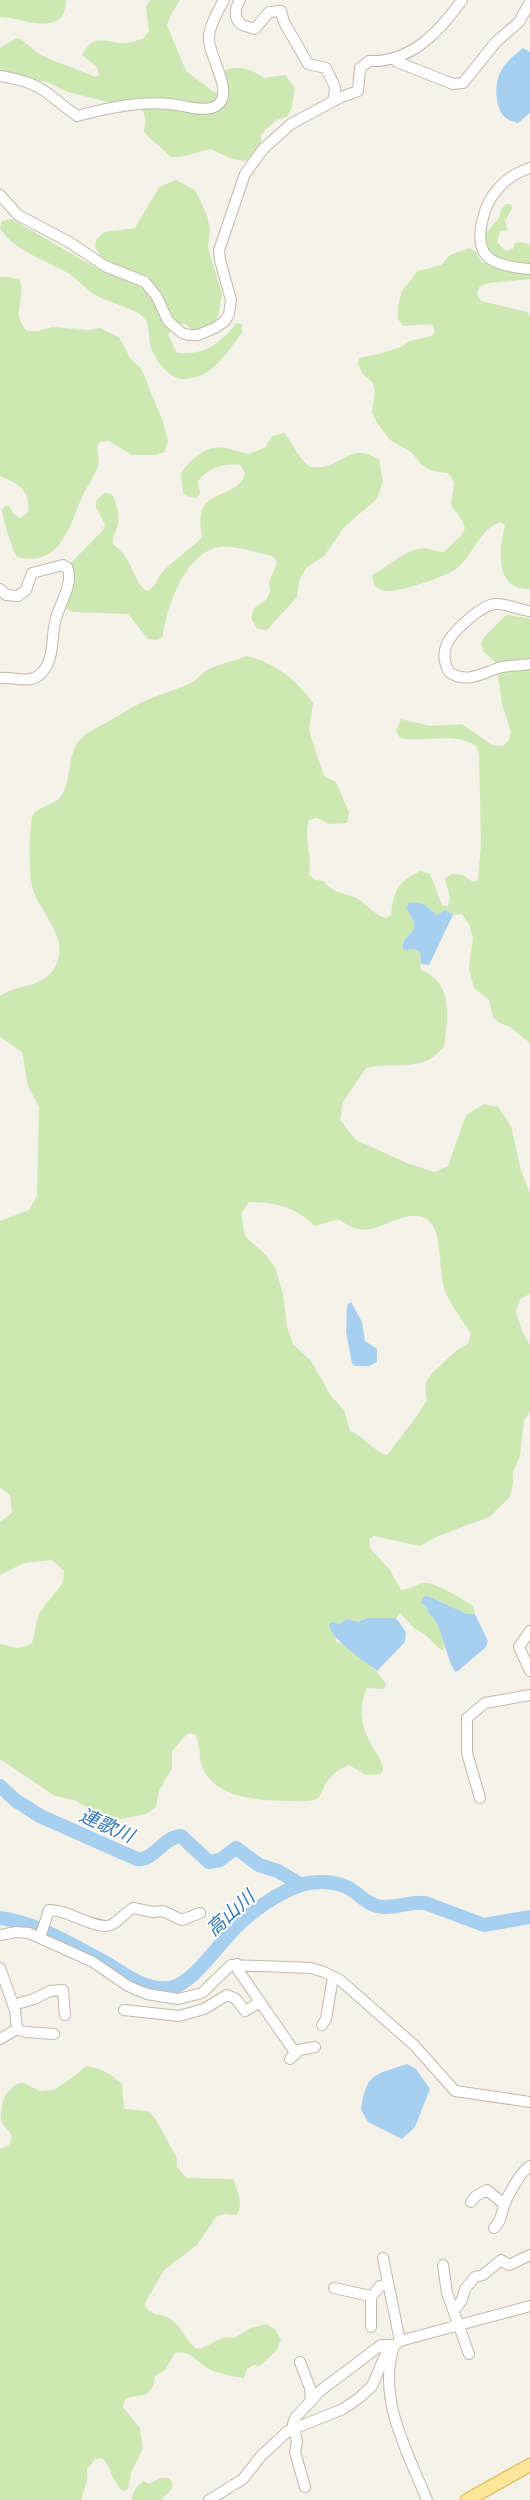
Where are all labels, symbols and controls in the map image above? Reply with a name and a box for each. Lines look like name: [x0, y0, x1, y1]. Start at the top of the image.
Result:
water label: 連歌川: [76, 1802, 140, 1849]
water label: 高山川: [200, 1883, 261, 1942]

